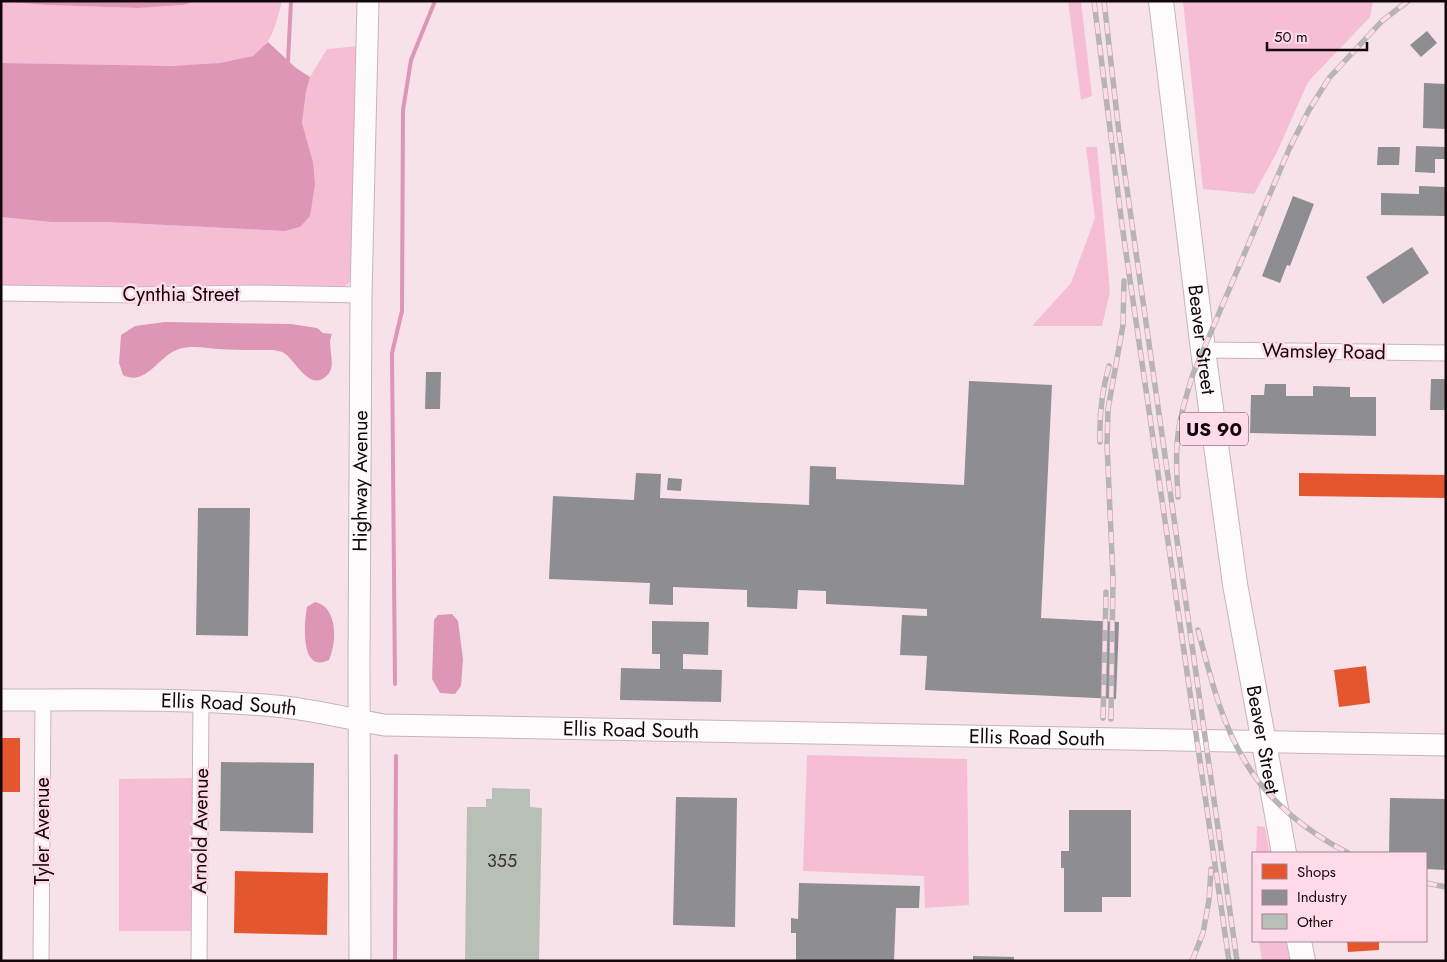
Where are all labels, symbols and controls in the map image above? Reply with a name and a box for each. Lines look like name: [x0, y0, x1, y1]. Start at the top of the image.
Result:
scale bar: [1267, 20, 1367, 52]
text: 50 m: [1274, 26, 1308, 48]
street label: Cynthia Street: [123, 280, 240, 309]
street label: Beaver Street: [1180, 283, 1223, 397]
street label: Wamsley Road: [1262, 336, 1386, 367]
street label: Highway Avenue: [346, 410, 375, 552]
road number: US 90: [1180, 412, 1248, 446]
street label: Beaver Street: [1239, 683, 1287, 797]
street label: Ellis Road South: [161, 686, 299, 723]
street label: Ellis Road South: [563, 714, 700, 746]
street label: Ellis Road South: [969, 722, 1105, 754]
street label: Arnold Avenue: [185, 768, 216, 894]
street label: Tyler Avenue: [28, 777, 57, 885]
house number: 355: [487, 848, 517, 874]
legend: [1252, 852, 1427, 942]
text: Shops: [1297, 861, 1336, 883]
text: Industry: [1297, 886, 1347, 908]
text: Other: [1297, 911, 1334, 933]

